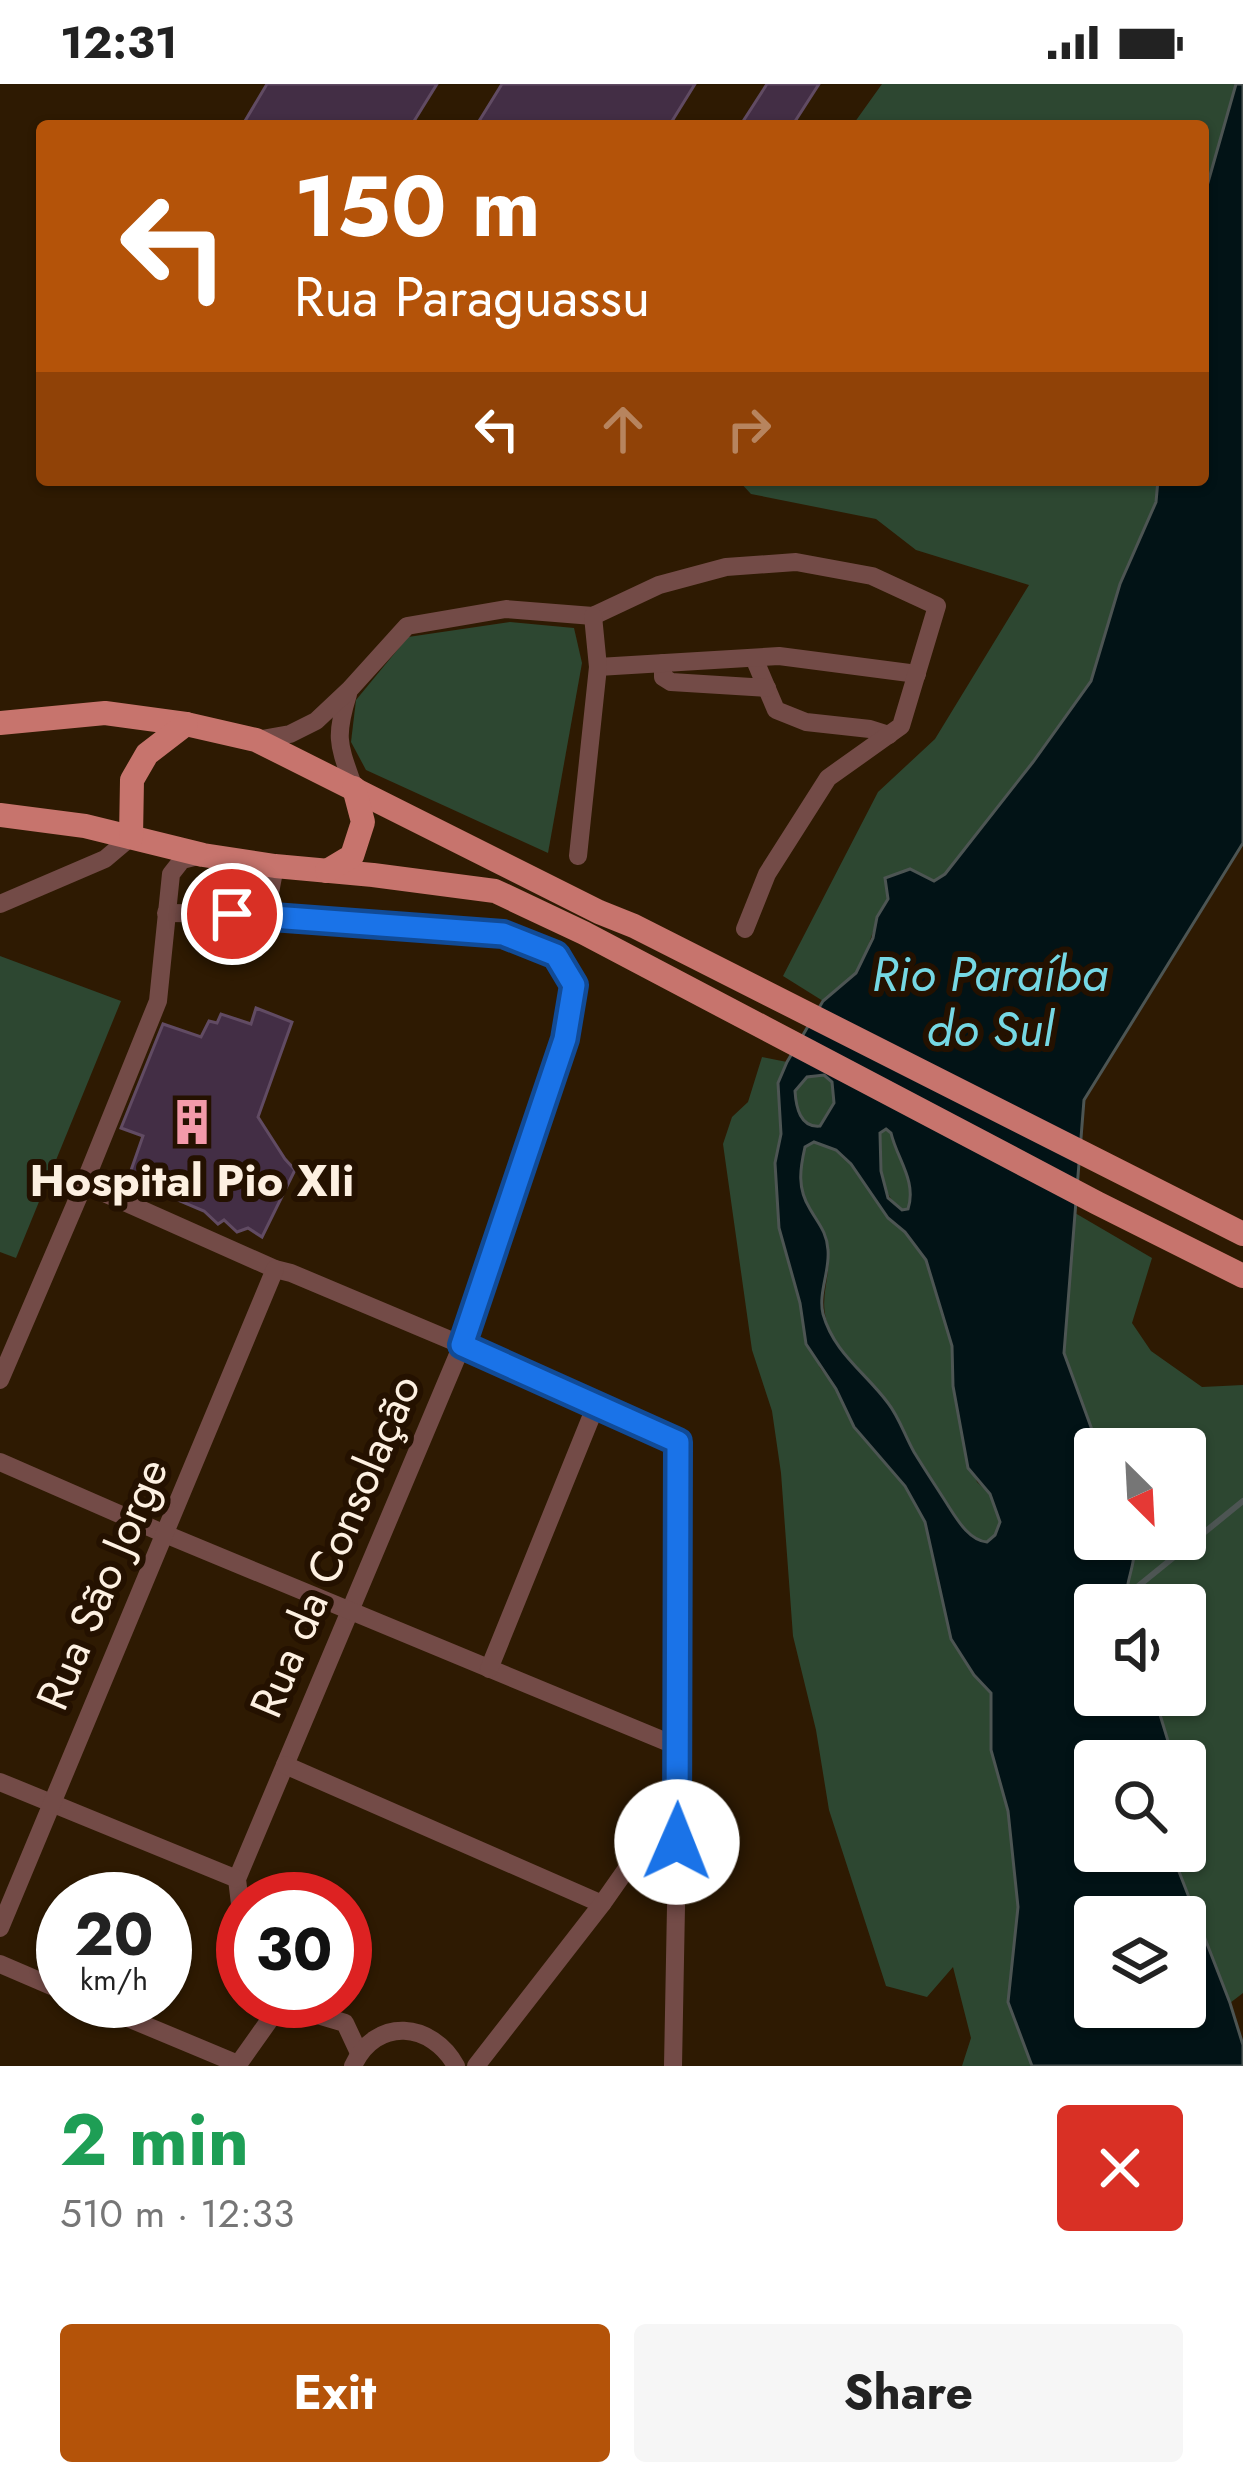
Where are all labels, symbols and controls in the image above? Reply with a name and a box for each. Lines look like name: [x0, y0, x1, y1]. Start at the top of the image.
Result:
text: 12:31: [60, 10, 178, 75]
text: 150 m: [294, 146, 541, 268]
icon: left: [96, 168, 252, 324]
text: Rua Paraguassu: [294, 258, 650, 336]
icon: left: [464, 396, 530, 462]
icon: ahead: [590, 396, 656, 462]
icon: right: [716, 396, 782, 462]
pin: [181, 863, 283, 965]
icon: arrive: [199, 881, 265, 947]
water label: Rio Paraíba do Sul: [872, 940, 1108, 1064]
building icon: Hospital Pio XIi: [167, 1097, 217, 1147]
place label: Hospital Pio XIi: [29, 1148, 355, 1213]
street label: Rua da Consolação: [234, 1365, 436, 1727]
north arrow: [1074, 1428, 1206, 1560]
map controls: [1074, 1428, 1206, 2028]
street label: Rua São Jorge: [20, 1448, 184, 1720]
button: sound: [1074, 1584, 1206, 1716]
button: search: [1074, 1740, 1206, 1872]
position arrow: [614, 1779, 740, 1905]
speed limit sign: 30: [216, 1872, 372, 2028]
text: 20: [74, 1891, 154, 1978]
button: layers: [1074, 1896, 1206, 2028]
text: km/h: [80, 1958, 148, 2001]
text: 2 min: [60, 2088, 249, 2192]
button: close: [1057, 2105, 1183, 2231]
text: 510 m · 12:33: [60, 2185, 294, 2242]
button: Exit: [60, 2324, 610, 2462]
button: Share: [634, 2324, 1183, 2462]

